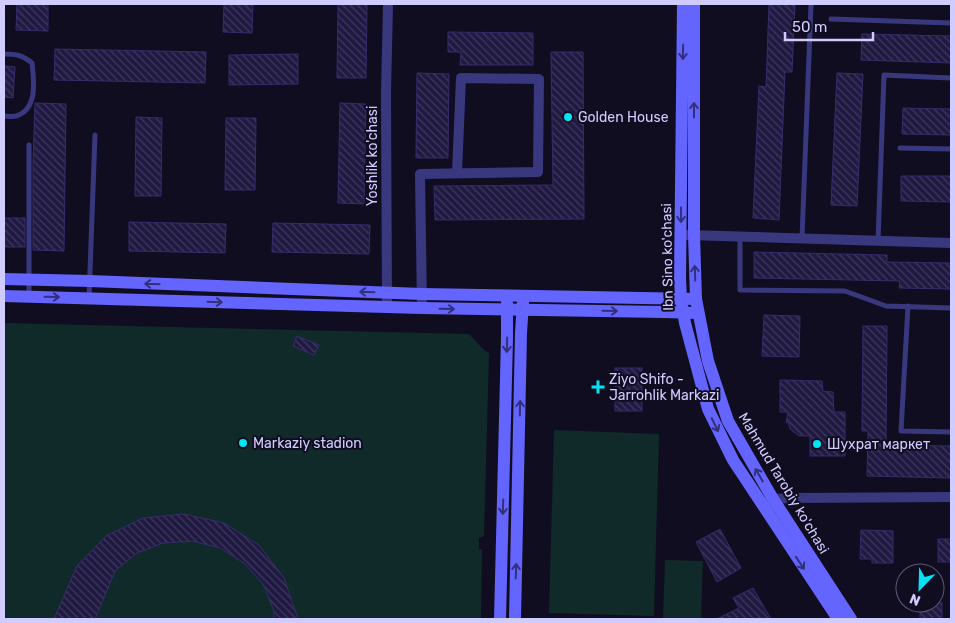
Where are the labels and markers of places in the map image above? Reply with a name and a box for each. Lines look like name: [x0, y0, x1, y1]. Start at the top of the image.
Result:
place label: Golden House: [578, 109, 669, 126]
marker: Golden House: [562, 111, 574, 123]
place label: Ziyo Shifo - Jarrohlik Markazi: [609, 371, 719, 404]
marker: Ziyo Shifo - Jarrohlik Markazi: [591, 380, 605, 394]
place label: Markaziy stadion: [253, 435, 362, 452]
place label: Шухрат маркет: [827, 436, 930, 453]
marker: Markaziy stadion: [237, 437, 249, 449]
marker: Шухрат маркет: [811, 438, 823, 450]

